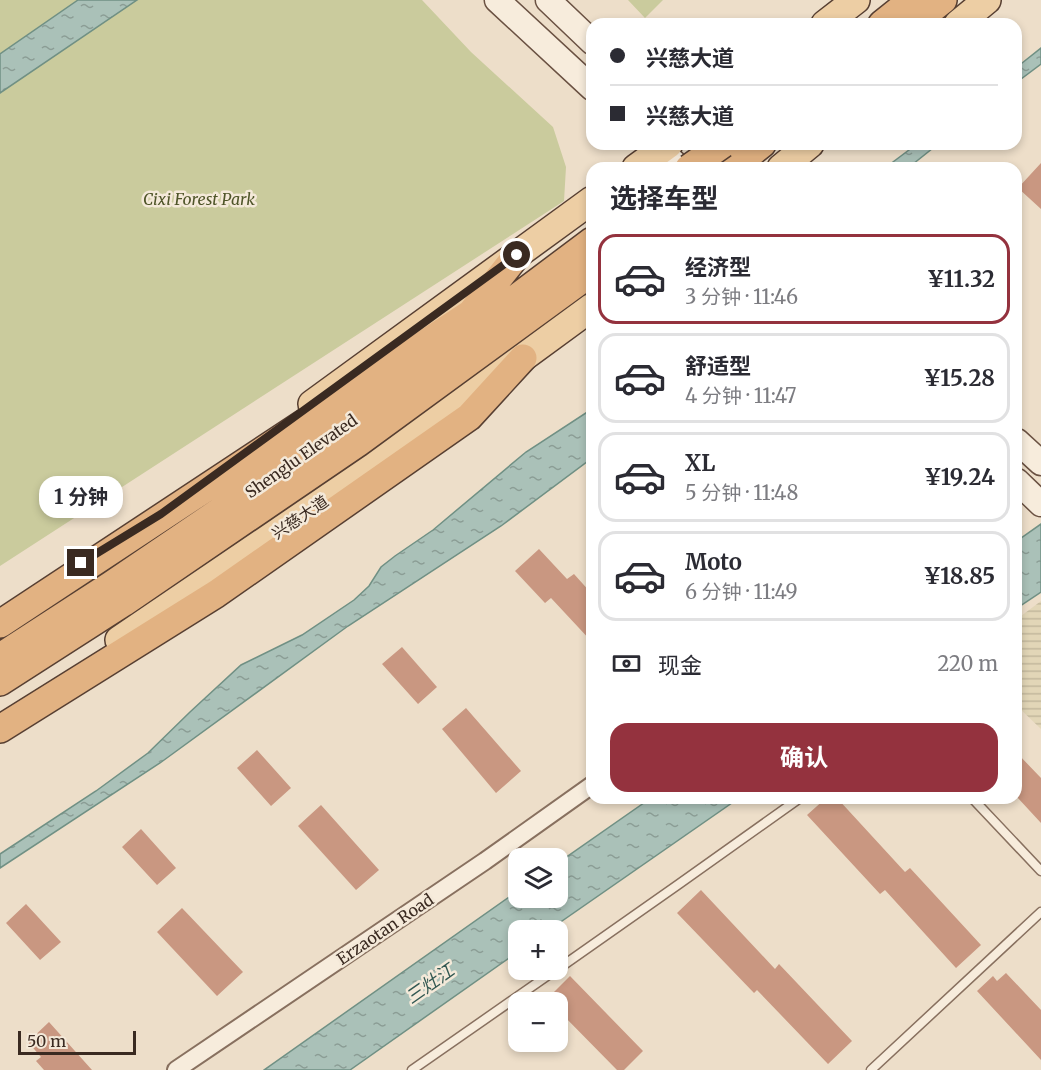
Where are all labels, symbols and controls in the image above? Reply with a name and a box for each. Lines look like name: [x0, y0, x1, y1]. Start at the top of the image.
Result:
text: 兴慈大道: [646, 44, 734, 72]
text: 兴慈大道: [646, 102, 734, 130]
text: 选择车型: [610, 181, 718, 215]
park label: Cixi Forest Park: [143, 189, 255, 209]
route start: [503, 241, 530, 268]
icon: car: [613, 252, 667, 306]
text: 经济型: [685, 253, 751, 281]
text: ¥11.32: [927, 265, 995, 293]
text: 3 分钟 · 11:46: [685, 284, 798, 309]
icon: car: [613, 351, 667, 405]
text: 舒适型: [685, 352, 751, 380]
text: ¥15.28: [924, 364, 995, 392]
text: 4 分钟 · 11:47: [685, 383, 796, 408]
street label: Shenglu Elevated: [241, 410, 361, 502]
text: XL: [685, 449, 715, 477]
icon: car: [613, 450, 667, 504]
text: ¥19.24: [924, 463, 995, 491]
callout: 1 分钟: [39, 476, 123, 518]
text: 5 分钟 · 11:48: [685, 480, 798, 505]
text: 1 分钟: [54, 484, 108, 509]
street label: 兴慈大道: [268, 491, 332, 543]
text: Moto: [685, 548, 742, 576]
route end: [67, 549, 94, 576]
icon: car: [613, 549, 667, 603]
text: ¥18.85: [923, 562, 995, 590]
text: 6 分钟 · 11:49: [685, 579, 798, 604]
icon: cash: [610, 647, 643, 680]
text: 现金: [658, 651, 702, 679]
text: 220 m: [938, 651, 998, 676]
button: 确认: [610, 723, 998, 792]
map controls: [508, 848, 568, 1052]
button: layers: [508, 848, 568, 908]
street label: Erzaotan Road: [333, 889, 438, 969]
button: +: [508, 920, 568, 980]
water label: 三灶江: [401, 958, 460, 1008]
button: −: [508, 992, 568, 1052]
scale bar: [18, 1028, 136, 1056]
text: 50 m: [27, 1031, 66, 1051]

